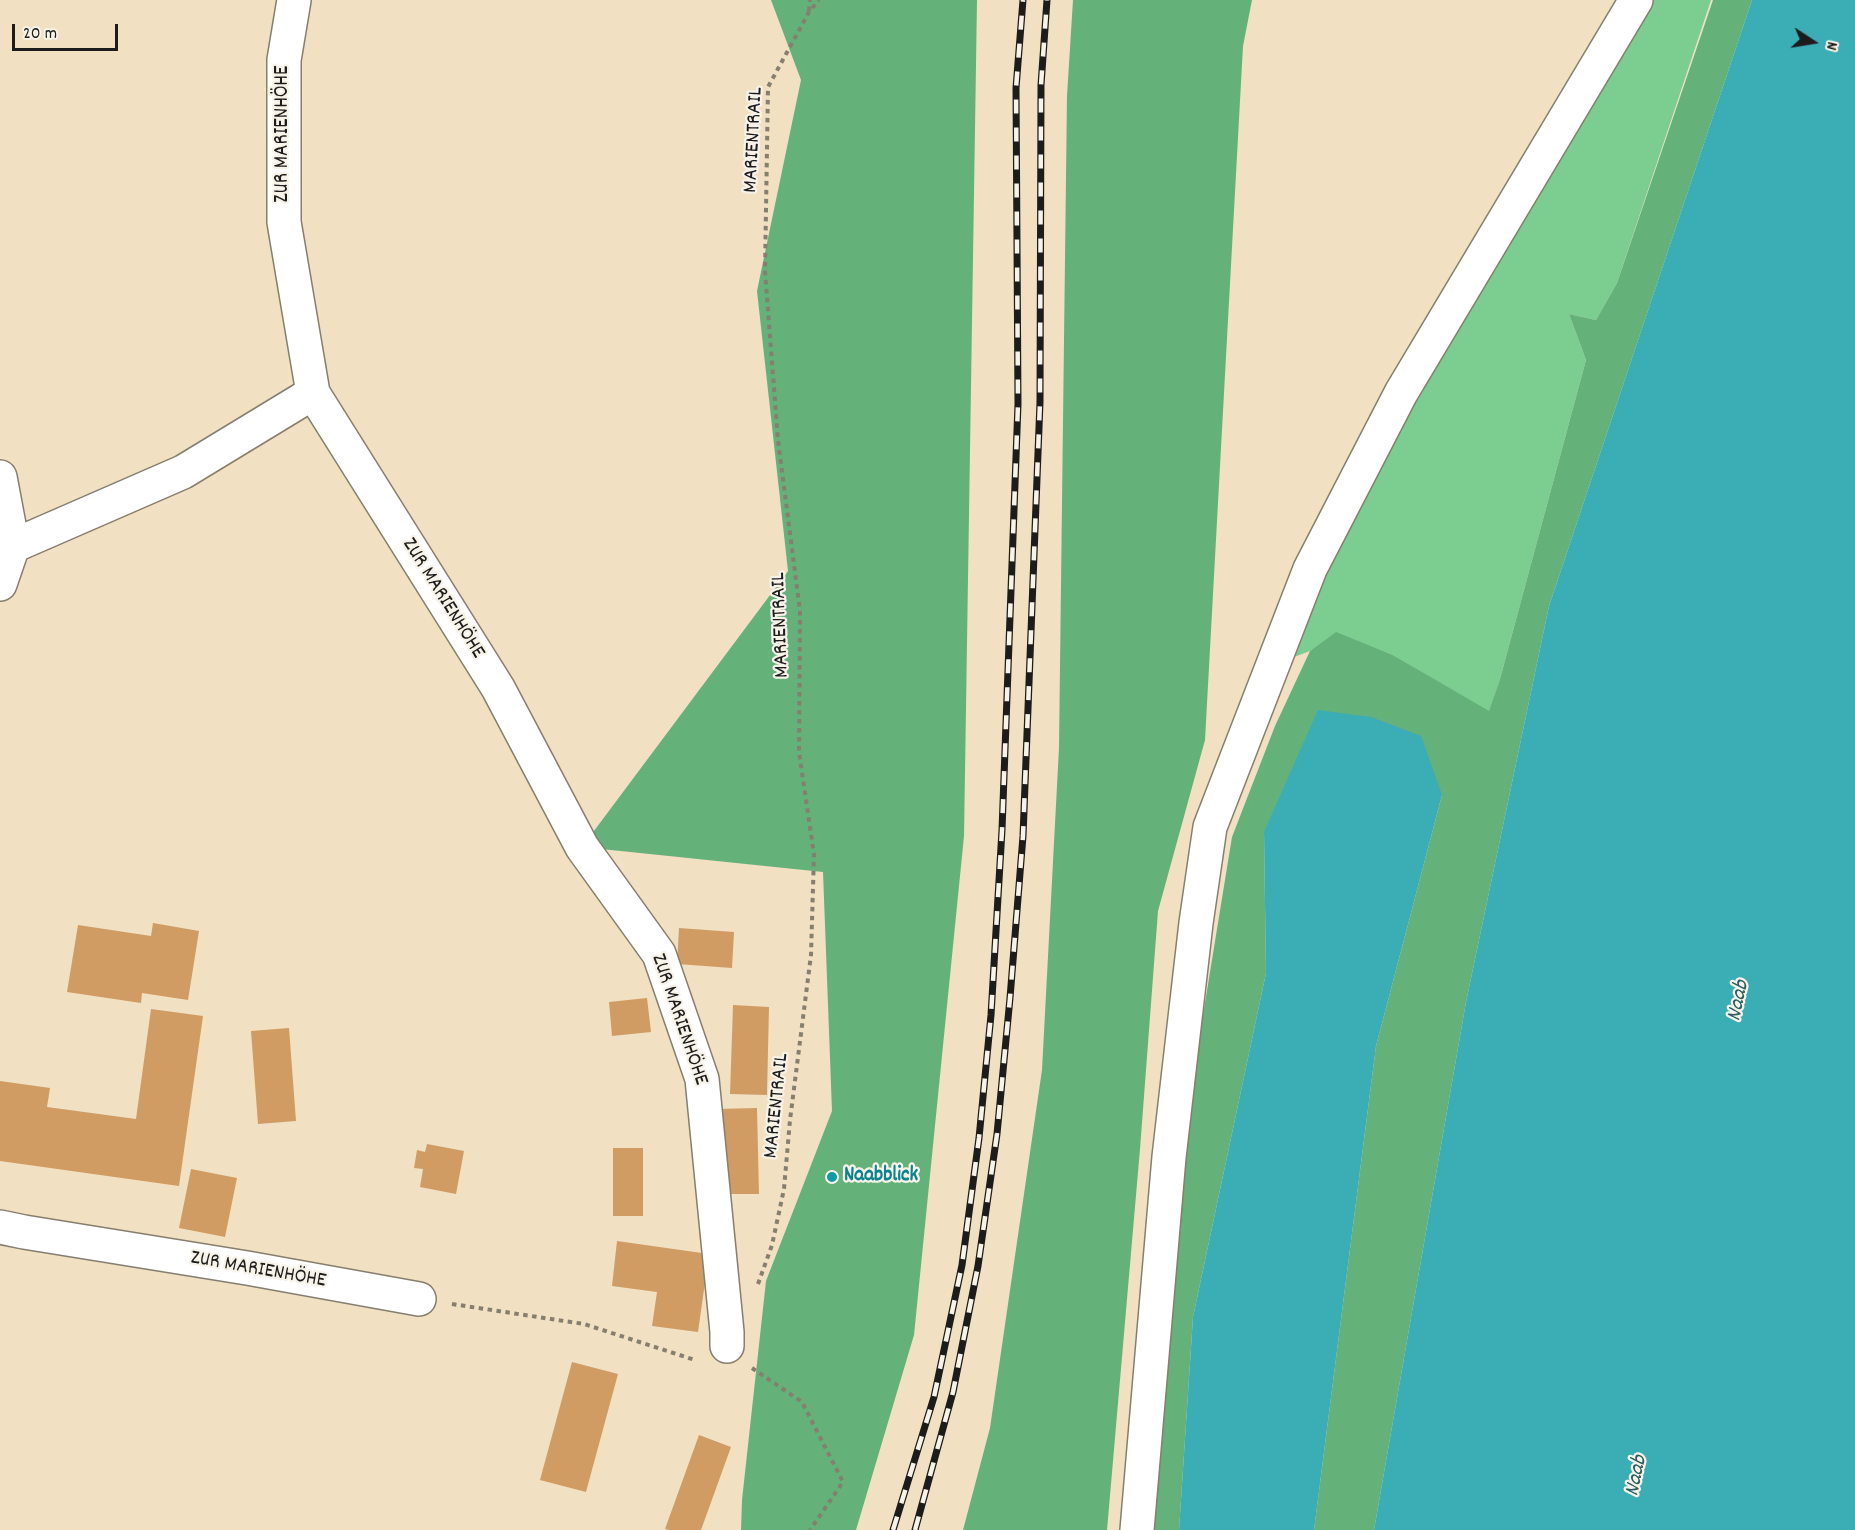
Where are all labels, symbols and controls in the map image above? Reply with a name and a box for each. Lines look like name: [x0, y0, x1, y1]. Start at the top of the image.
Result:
scale bar: [15, 12, 122, 50]
north arrow: [1783, 12, 1843, 72]
text: 20 m: [23, 22, 57, 47]
text: N: [1819, 40, 1843, 52]
street label: ZUR MARIENHÖHE: [271, 65, 297, 203]
street label: MARIENTRAIL: [740, 87, 770, 193]
street label: ZUR MARIENHÖHE: [395, 534, 489, 664]
street label: MARIENTRAIL: [768, 572, 796, 678]
street label: ZUR MARIENHÖHE: [644, 951, 712, 1089]
water label: Naab: [1723, 978, 1757, 1024]
street label: MARIENTRAIL: [760, 1052, 796, 1160]
place label: Naabblick: [844, 1164, 918, 1190]
marker: Naabblick: [825, 1170, 839, 1184]
street label: ZUR MARIENHÖHE: [188, 1247, 328, 1295]
water label: Naab: [1621, 1453, 1655, 1499]

